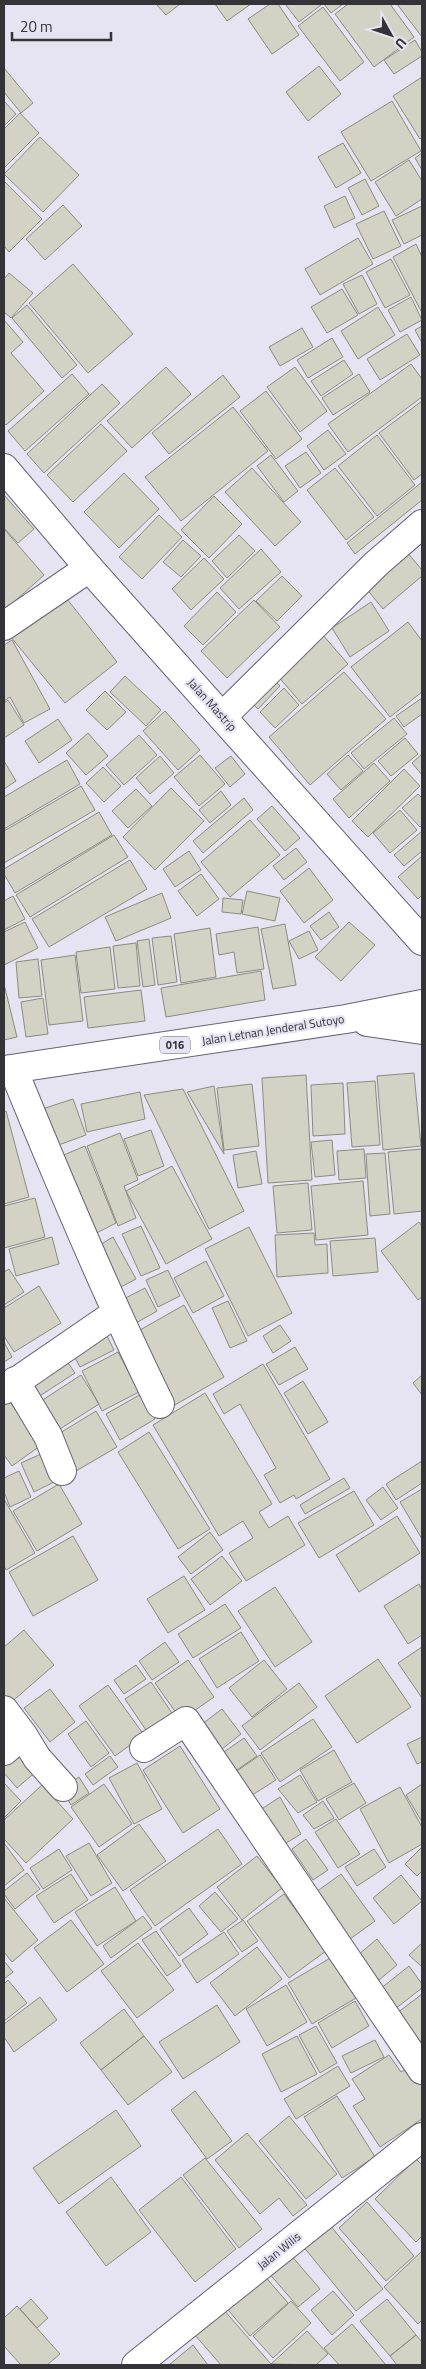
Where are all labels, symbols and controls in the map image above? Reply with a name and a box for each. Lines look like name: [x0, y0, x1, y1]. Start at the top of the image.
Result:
scale bar: [12, 10, 111, 42]
north arrow: [366, 10, 416, 60]
text: 20 m: [20, 15, 53, 38]
text: U: [390, 33, 412, 54]
street label: Jalan Mastrip: [183, 674, 242, 736]
street label: Jalan Letnan Jenderal Sutoyo: [200, 1009, 346, 1050]
road number: 016: [160, 1036, 190, 1054]
street label: Jalan Wilis: [253, 2227, 305, 2274]

